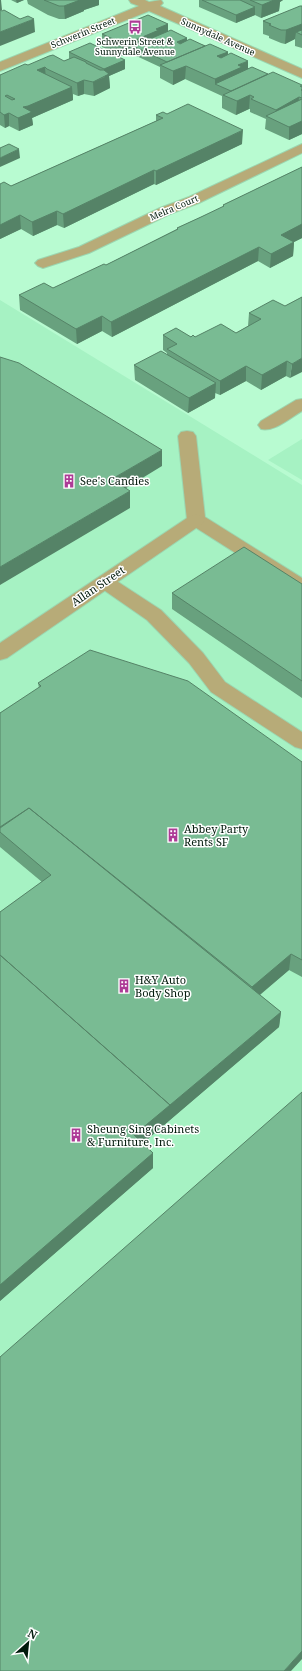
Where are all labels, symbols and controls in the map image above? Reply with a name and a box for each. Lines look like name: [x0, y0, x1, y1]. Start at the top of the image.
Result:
street label: Schwerin Street: [49, 14, 117, 51]
street label: Sunnydale Avenue: [179, 14, 257, 59]
bus stop icon: Schwerin Street & Sunnydale Avenue: [127, 19, 143, 35]
place label: Schwerin Street & Sunnydale Avenue: [95, 35, 175, 58]
street label: Melra Court: [148, 192, 200, 224]
building icon: See's Candies: [61, 473, 77, 489]
place label: See's Candies: [80, 473, 149, 488]
street label: Allan Street: [68, 562, 127, 609]
place label: Abbey Party Rents SF: [184, 821, 249, 849]
building icon: Abbey Party Rents SF: [165, 827, 181, 843]
place label: H&Y Auto Body Shop: [135, 972, 191, 1000]
building icon: H&Y Auto Body Shop: [116, 978, 132, 994]
place label: Sheung Sing Cabinets & Furniture, Inc.: [87, 1121, 199, 1149]
building icon: Sheung Sing Cabinets & Furniture, Inc.: [68, 1127, 84, 1143]
north arrow: [8, 1623, 48, 1663]
text: N: [25, 1625, 40, 1642]

